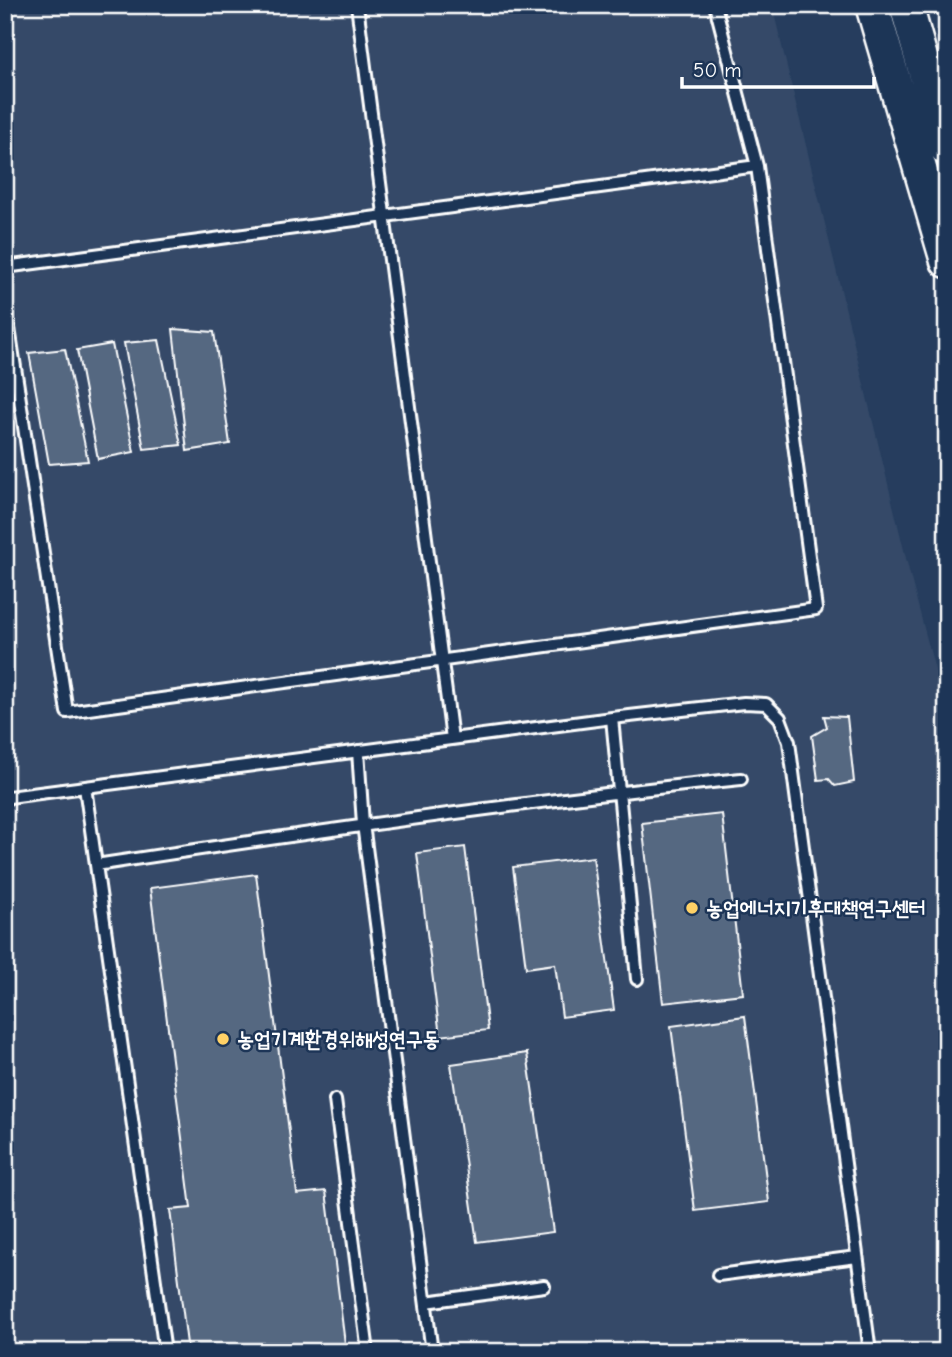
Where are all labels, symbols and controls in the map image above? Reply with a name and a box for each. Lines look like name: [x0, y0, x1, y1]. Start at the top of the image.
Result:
scale bar: [682, 46, 875, 90]
text: 50 m: [693, 58, 742, 82]
place label: 농업에너지기후대책연구센터: [706, 896, 926, 920]
marker: 농업에너지기후대책연구센터: [684, 900, 700, 916]
place label: 농업기계환경위해성연구동: [237, 1027, 440, 1051]
marker: 농업기계환경위해성연구동: [215, 1031, 231, 1047]

